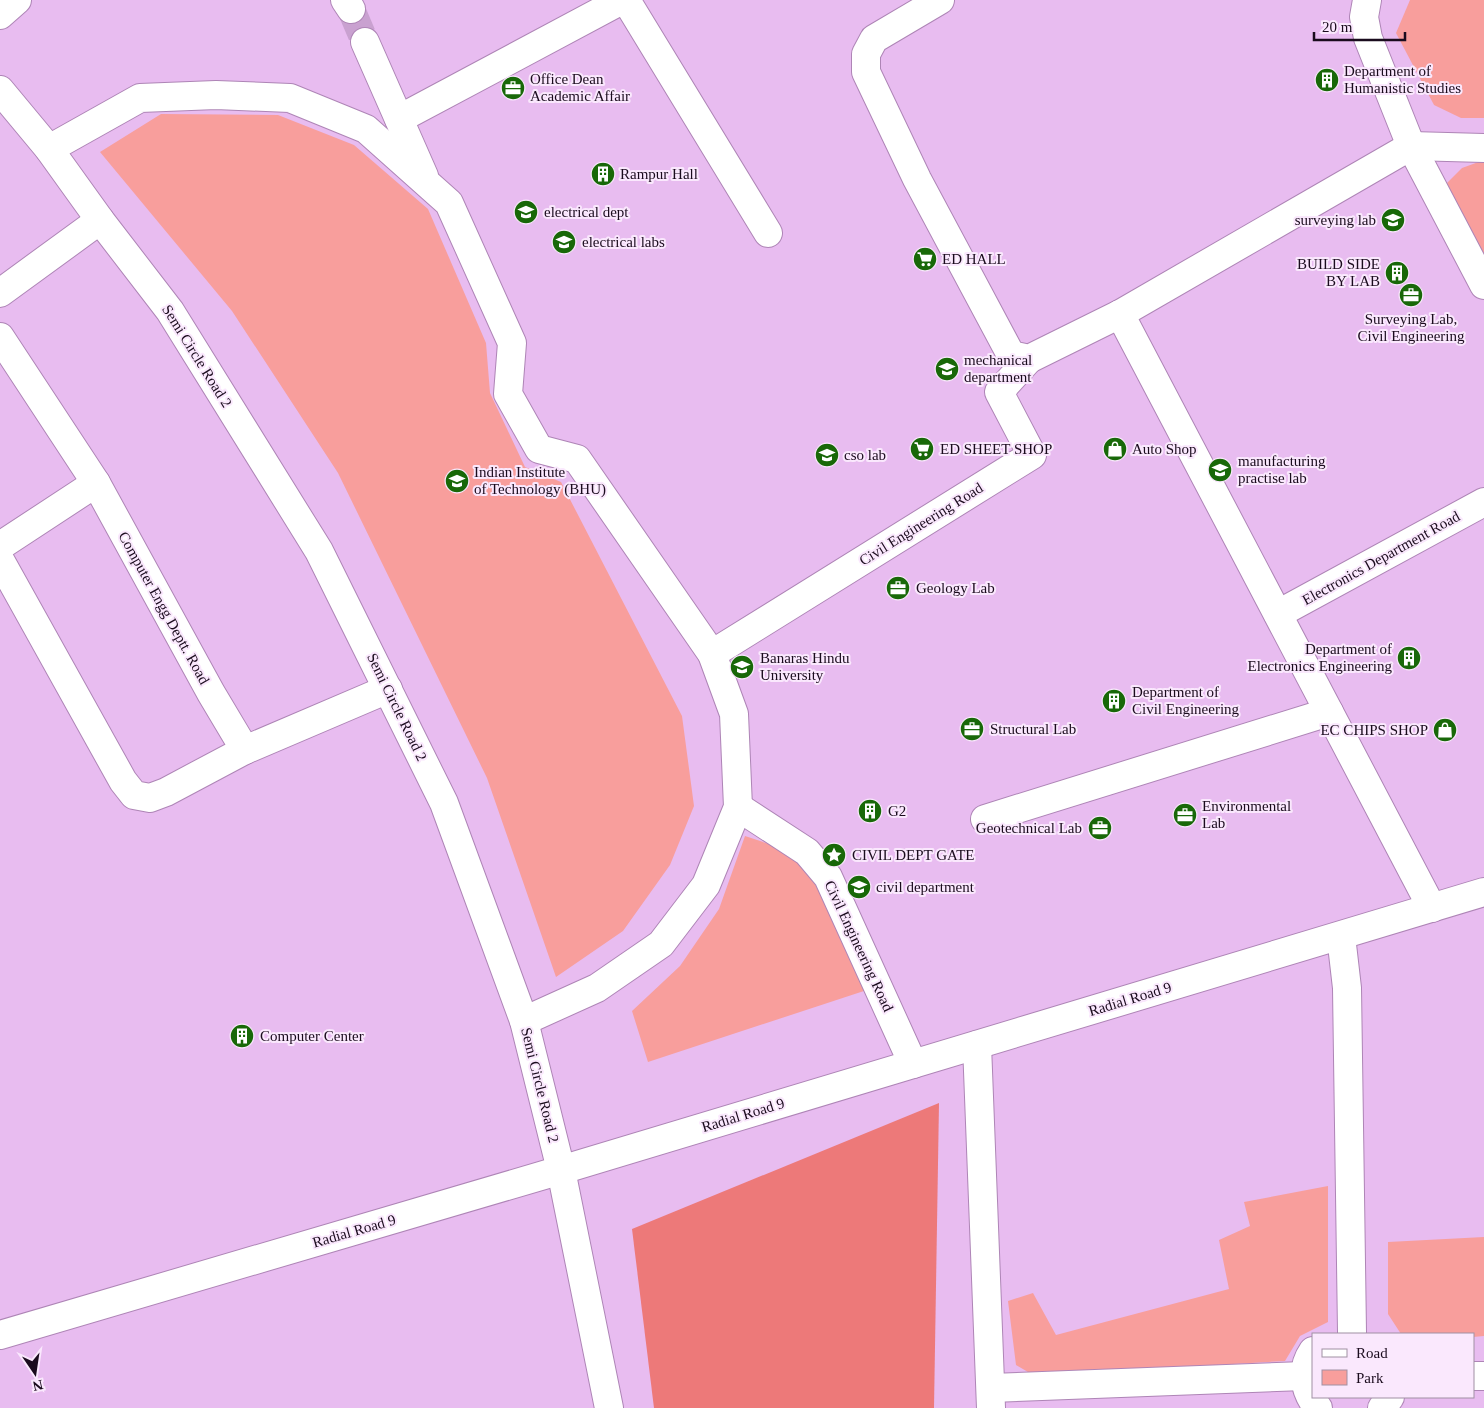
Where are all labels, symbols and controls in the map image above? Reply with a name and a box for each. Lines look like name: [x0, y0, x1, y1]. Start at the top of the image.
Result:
scale bar: [1314, 10, 1405, 42]
text: 20 m: [1322, 19, 1353, 35]
place label: Department of Humanistic Studies: [1344, 63, 1461, 96]
building icon: Department of Humanistic Studies: [1314, 67, 1340, 93]
place label: Office Dean Academic Affair: [530, 71, 630, 104]
office icon: Office Dean Academic Affair: [500, 75, 526, 101]
building icon: Rampur Hall: [590, 161, 616, 187]
place label: Rampur Hall: [620, 166, 698, 182]
school or university icon: electrical dept: [513, 199, 539, 225]
place label: electrical dept: [544, 204, 629, 220]
school or university icon: surveying lab: [1380, 207, 1406, 233]
place label: surveying lab: [1295, 212, 1376, 228]
school or university icon: electrical labs: [551, 229, 577, 255]
place label: electrical labs: [582, 234, 665, 250]
supermarket icon: ED HALL: [912, 246, 938, 272]
place label: ED HALL: [942, 251, 1006, 267]
place label: BUILD SIDE BY LAB: [1297, 256, 1380, 289]
building icon: BUILD SIDE BY LAB: [1384, 260, 1410, 286]
office icon: Surveying Lab, Civil Engineering: [1398, 282, 1424, 308]
street label: Semi Circle Road 2: [159, 302, 235, 410]
place label: Surveying Lab, Civil Engineering: [1357, 311, 1465, 344]
place label: mechanical department: [964, 352, 1032, 385]
school or university icon: mechanical department: [934, 356, 960, 382]
supermarket icon: ED SHEET SHOP: [909, 436, 935, 462]
shop icon: Auto Shop: [1102, 436, 1128, 462]
place label: ED SHEET SHOP: [940, 441, 1052, 457]
place label: Auto Shop: [1132, 441, 1197, 457]
school or university icon: cso lab: [814, 442, 840, 468]
place label: cso lab: [844, 447, 886, 463]
place label: manufacturing practise lab: [1238, 453, 1326, 486]
school or university icon: manufacturing practise lab: [1207, 457, 1233, 483]
place label: Indian Institute of Technology (BHU): [474, 464, 606, 498]
school or university icon: Indian Institute of Technology (BHU): [444, 468, 470, 494]
street label: Civil Engineering Road: [856, 479, 986, 569]
street label: Electronics Department Road: [1300, 508, 1463, 608]
street label: Computer Engg Deptt. Road: [115, 529, 213, 687]
office icon: Geology Lab: [885, 575, 911, 601]
place label: Geology Lab: [916, 580, 995, 596]
place label: Department of Electronics Engineering: [1247, 641, 1392, 674]
building icon: Department of Electronics Engineering: [1396, 645, 1422, 671]
place label: Banaras Hindu University: [760, 650, 850, 683]
street label: Semi Circle Road 2: [364, 651, 430, 763]
school or university icon: Banaras Hindu University: [729, 654, 755, 680]
place label: Department of Civil Engineering: [1132, 684, 1240, 717]
building icon: Department of Civil Engineering: [1101, 688, 1127, 714]
office icon: Structural Lab: [959, 716, 985, 742]
shop icon: EC CHIPS SHOP: [1432, 717, 1458, 743]
place label: Structural Lab: [990, 721, 1076, 737]
place label: EC CHIPS SHOP: [1320, 722, 1428, 738]
building icon: G2: [857, 798, 883, 824]
place label: Environmental Lab: [1202, 798, 1291, 831]
office icon: Environmental Lab: [1172, 802, 1198, 828]
place label: G2: [888, 803, 906, 819]
office icon: Geotechnical Lab: [1087, 815, 1113, 841]
place label: Geotechnical Lab: [976, 820, 1082, 836]
place icon: CIVIL DEPT GATE: [821, 842, 847, 868]
place label: CIVIL DEPT GATE: [852, 847, 975, 863]
school or university icon: civil department: [846, 874, 872, 900]
street label: Civil Engineering Road: [822, 878, 897, 1014]
place label: civil department: [876, 879, 975, 895]
street label: Radial Road 9: [1087, 979, 1173, 1019]
building icon: Computer Center: [229, 1023, 255, 1049]
street label: Semi Circle Road 2: [518, 1026, 562, 1144]
place label: Computer Center: [260, 1028, 364, 1044]
street label: Radial Road 9: [700, 1095, 786, 1135]
street label: Radial Road 9: [311, 1211, 397, 1251]
legend: [1312, 1333, 1474, 1398]
text: Road: [1356, 1345, 1388, 1361]
north arrow: [10, 1348, 60, 1398]
text: Park: [1356, 1370, 1384, 1386]
text: N: [31, 1377, 44, 1394]

